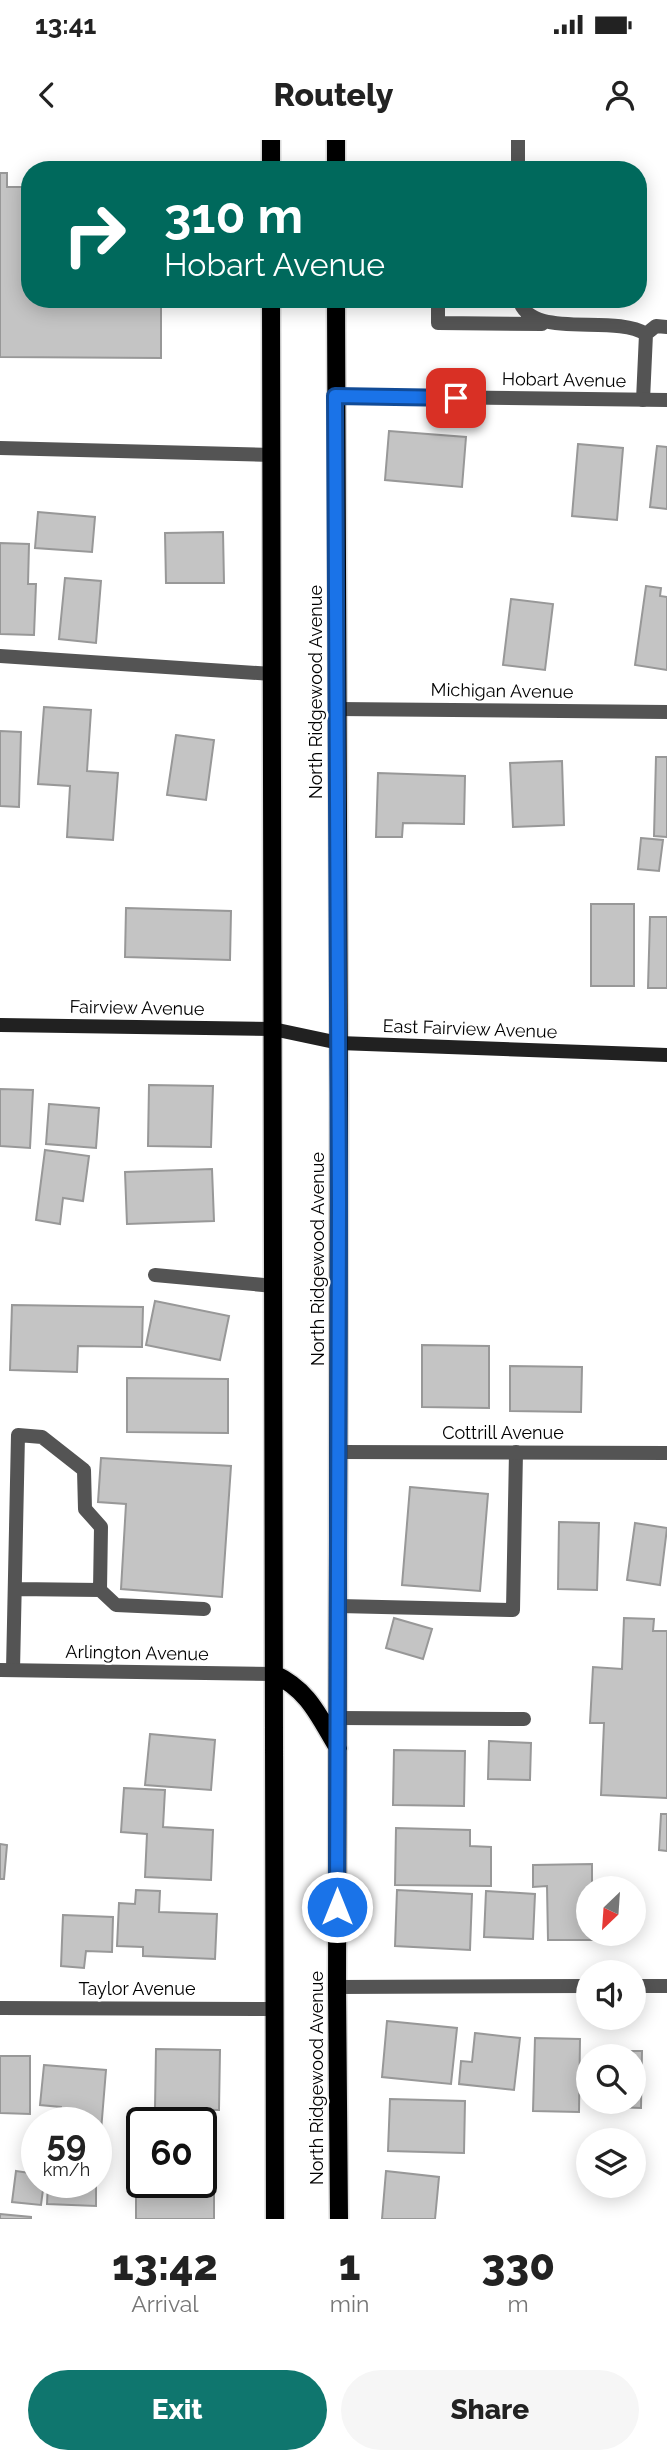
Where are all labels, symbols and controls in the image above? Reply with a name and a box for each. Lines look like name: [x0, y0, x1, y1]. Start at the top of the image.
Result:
text: 13:41: [35, 10, 96, 40]
icon: back: [28, 76, 66, 114]
text: Routely: [274, 76, 393, 113]
icon: person: [601, 76, 639, 114]
text: 310 m: [164, 187, 303, 244]
icon: right: [49, 189, 140, 280]
text: Hobart Avenue: [164, 246, 385, 283]
pin: [426, 368, 486, 428]
street label: Hobart Avenue: [502, 368, 627, 391]
icon: arrive: [437, 379, 475, 417]
street label: North Ridgewood Avenue: [305, 584, 326, 799]
street label: Michigan Avenue: [431, 679, 574, 702]
street label: Fairview Avenue: [70, 996, 205, 1019]
street label: East Fairview Avenue: [382, 1015, 558, 1042]
street label: North Ridgewood Avenue: [307, 1151, 328, 1366]
street label: Cottrill Avenue: [442, 1422, 564, 1443]
street label: Arlington Avenue: [65, 1641, 209, 1664]
position arrow: [300, 1870, 374, 1944]
north arrow: [576, 1876, 646, 1946]
map controls: [576, 1876, 646, 2198]
button: sound: [576, 1960, 646, 2030]
street label: North Ridgewood Avenue: [306, 1970, 327, 2185]
street label: Taylor Avenue: [78, 1978, 196, 1999]
button: search: [576, 2044, 646, 2114]
speed limit sign: 60: [126, 2107, 217, 2198]
text: 59: [46, 2123, 87, 2164]
button: layers: [576, 2128, 646, 2198]
text: km/h: [43, 2159, 90, 2180]
text: 13:42: [112, 2241, 218, 2290]
text: 1: [339, 2241, 360, 2290]
text: 330: [481, 2241, 555, 2290]
text: Arrival: [131, 2290, 199, 2317]
text: min: [330, 2290, 369, 2317]
text: m: [508, 2290, 529, 2317]
button: Exit: [28, 2370, 327, 2450]
button: Share: [341, 2370, 639, 2450]

